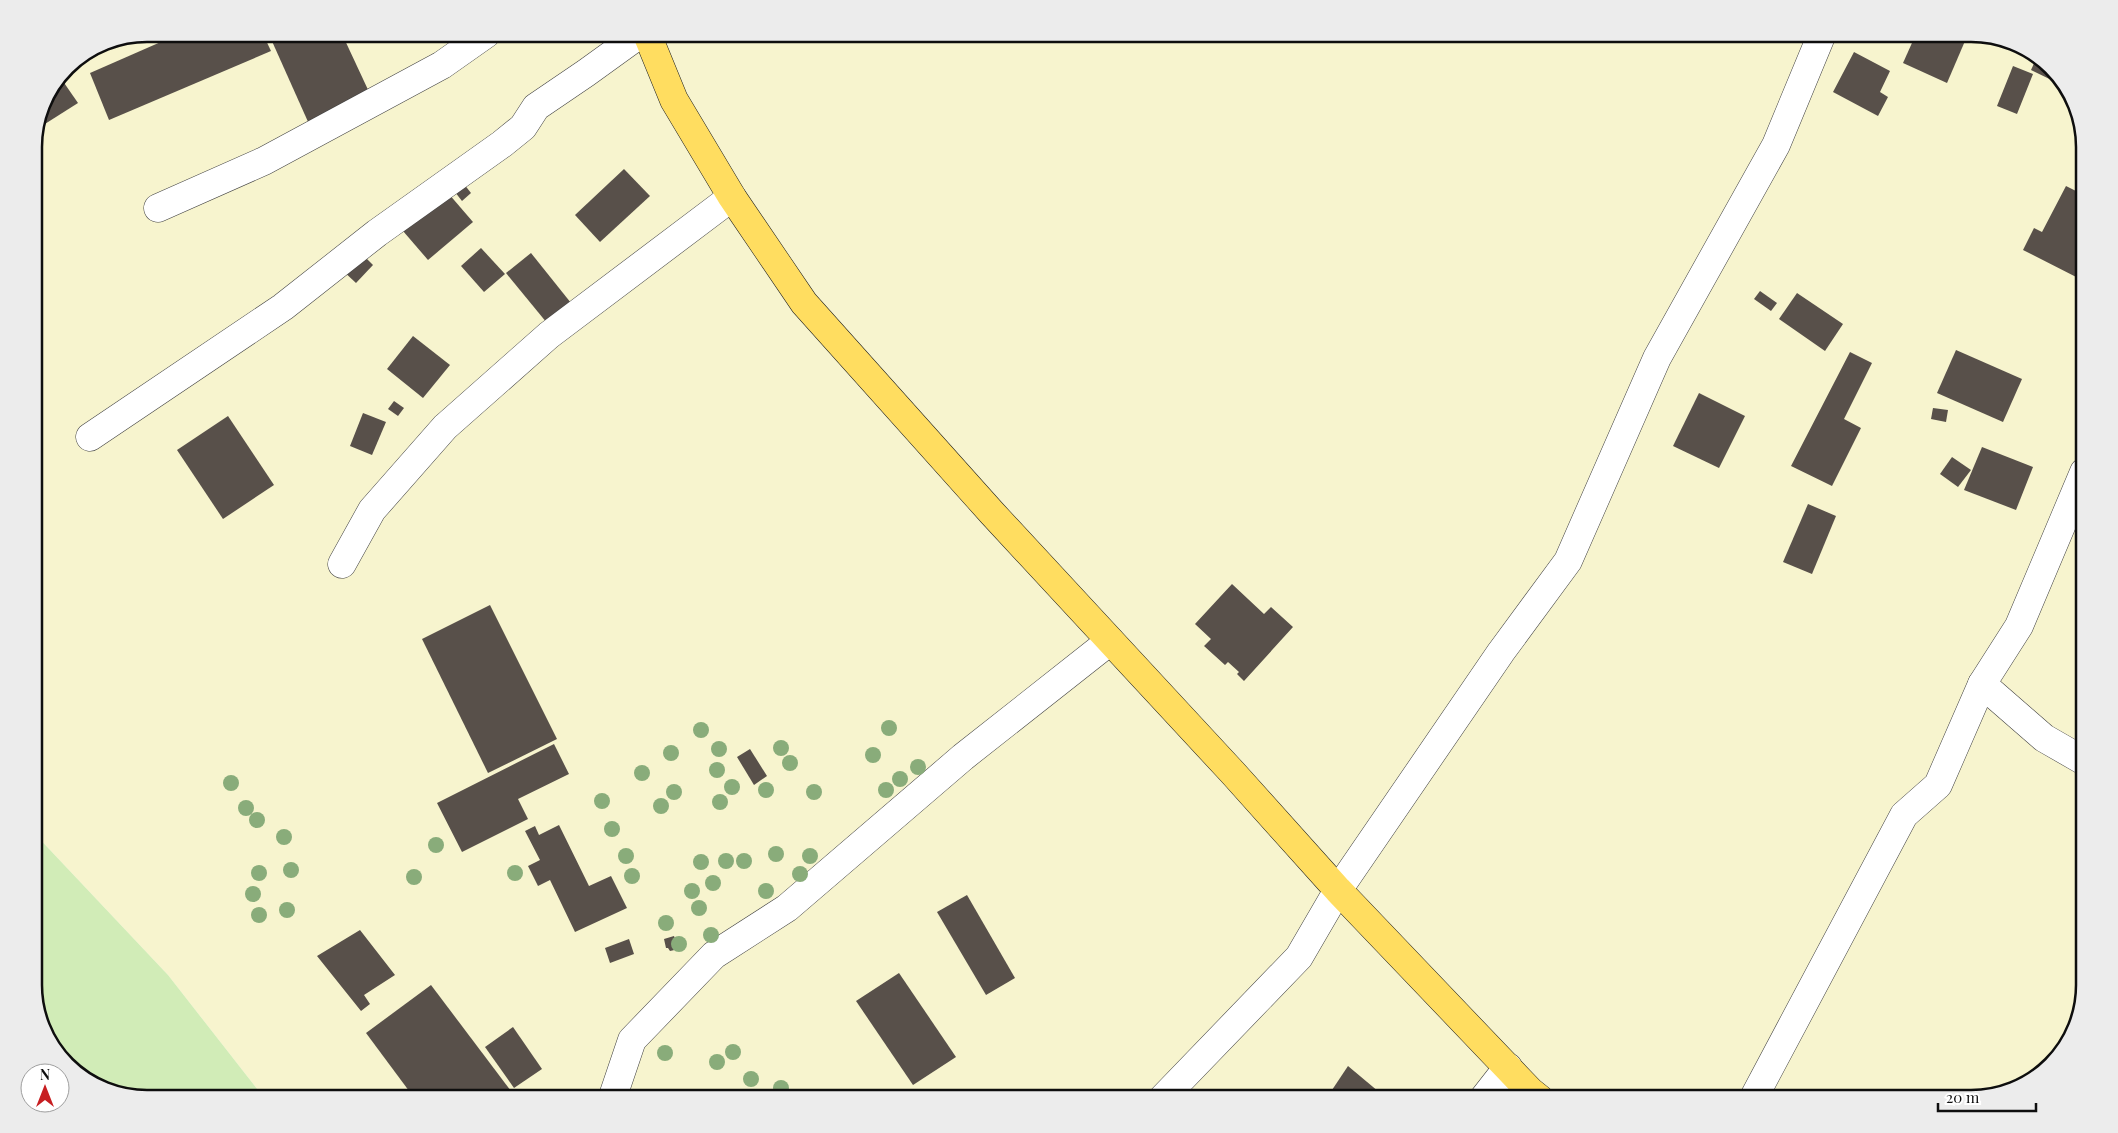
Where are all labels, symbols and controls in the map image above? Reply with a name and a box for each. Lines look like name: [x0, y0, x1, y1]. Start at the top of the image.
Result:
north arrow: [20, 1063, 70, 1113]
text: N: [40, 1065, 50, 1084]
scale bar: [1938, 1080, 2036, 1112]
text: 20 m: [1946, 1087, 1980, 1107]

